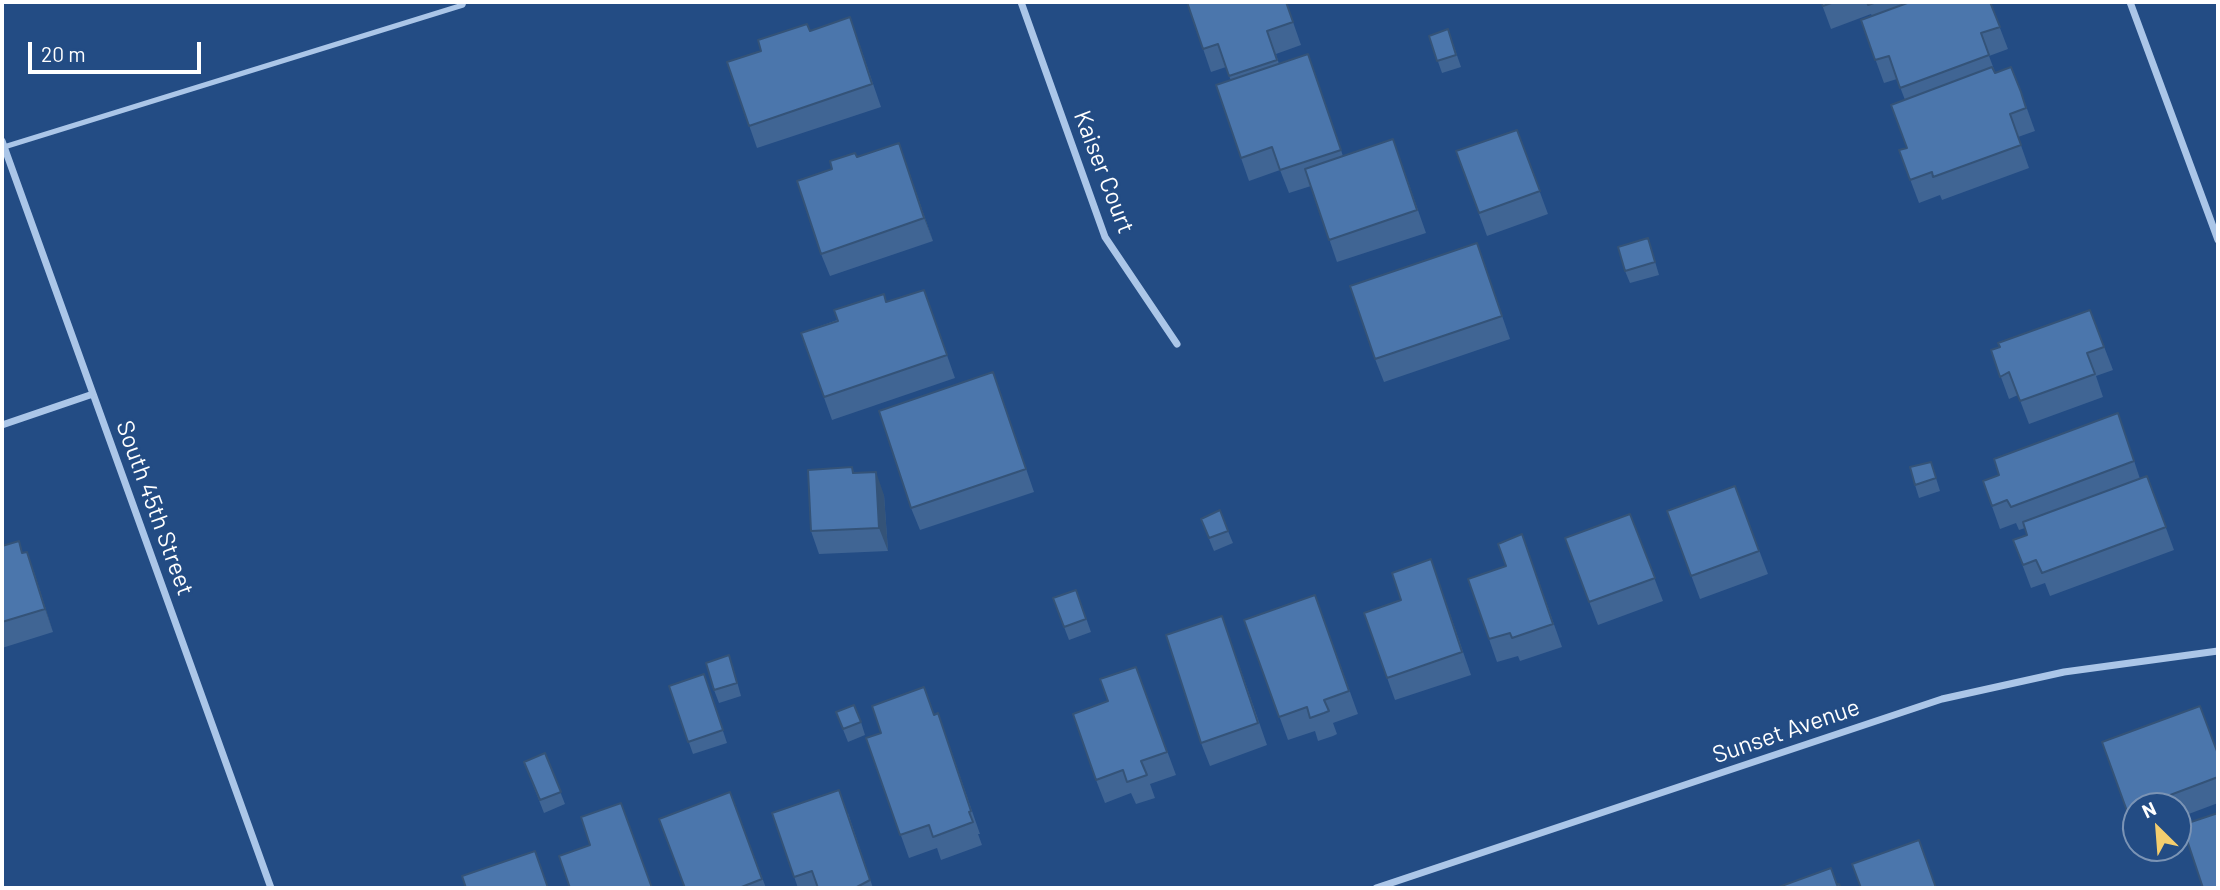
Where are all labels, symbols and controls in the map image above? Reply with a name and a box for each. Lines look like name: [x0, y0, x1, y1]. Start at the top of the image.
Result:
scale bar: [32, 28, 205, 72]
text: 20 m: [41, 41, 86, 66]
street label: Kaiser Court: [1067, 107, 1141, 237]
street label: South 45th Street: [110, 417, 200, 599]
street label: Sunset Avenue: [1709, 692, 1863, 770]
north arrow: [2122, 792, 2192, 862]
text: N: [2138, 796, 2159, 822]

